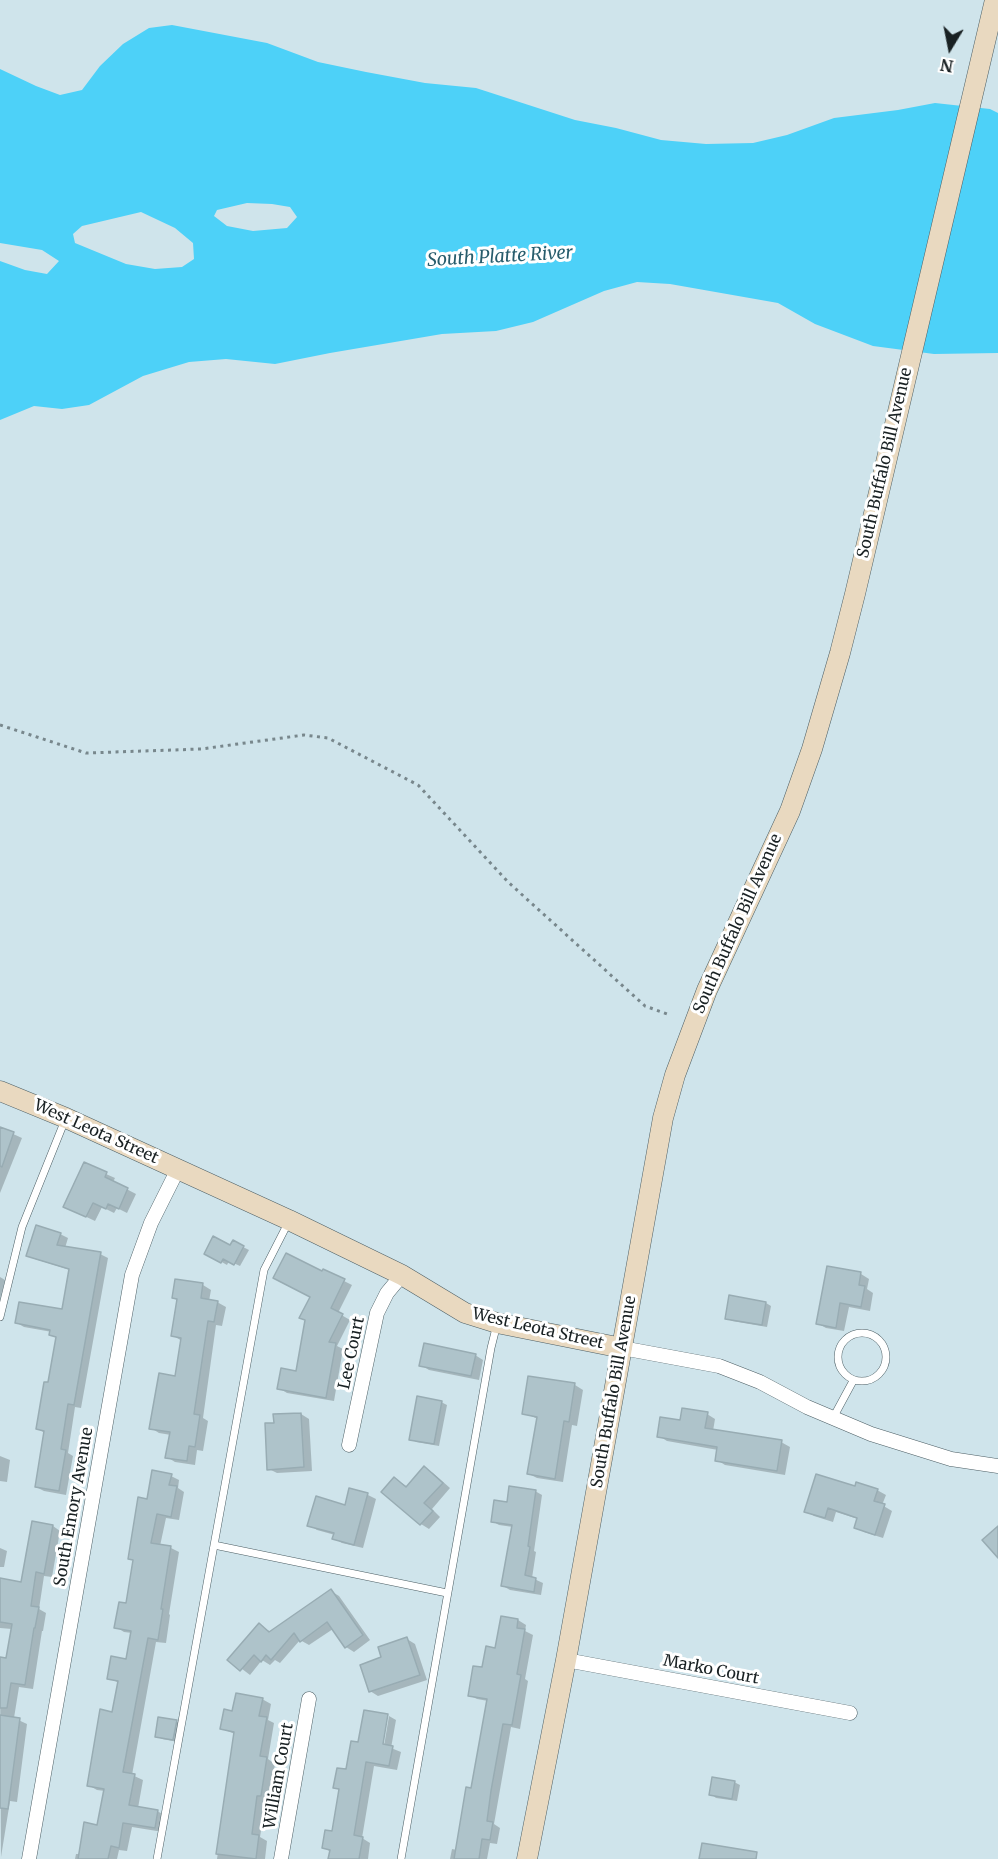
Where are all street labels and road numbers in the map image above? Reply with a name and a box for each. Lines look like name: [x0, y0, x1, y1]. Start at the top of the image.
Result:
street label: South Buffalo Bill Avenue: [854, 366, 916, 560]
street label: South Buffalo Bill Avenue: [690, 831, 786, 1017]
street label: West Leota Street: [31, 1096, 161, 1168]
street label: South Buffalo Bill Avenue: [588, 1294, 640, 1490]
street label: West Leota Street: [470, 1305, 606, 1353]
street label: Lee Court: [335, 1315, 369, 1391]
street label: South Emory Avenue: [51, 1426, 97, 1588]
street label: Marko Court: [662, 1651, 760, 1689]
street label: William Court: [260, 1721, 298, 1831]

